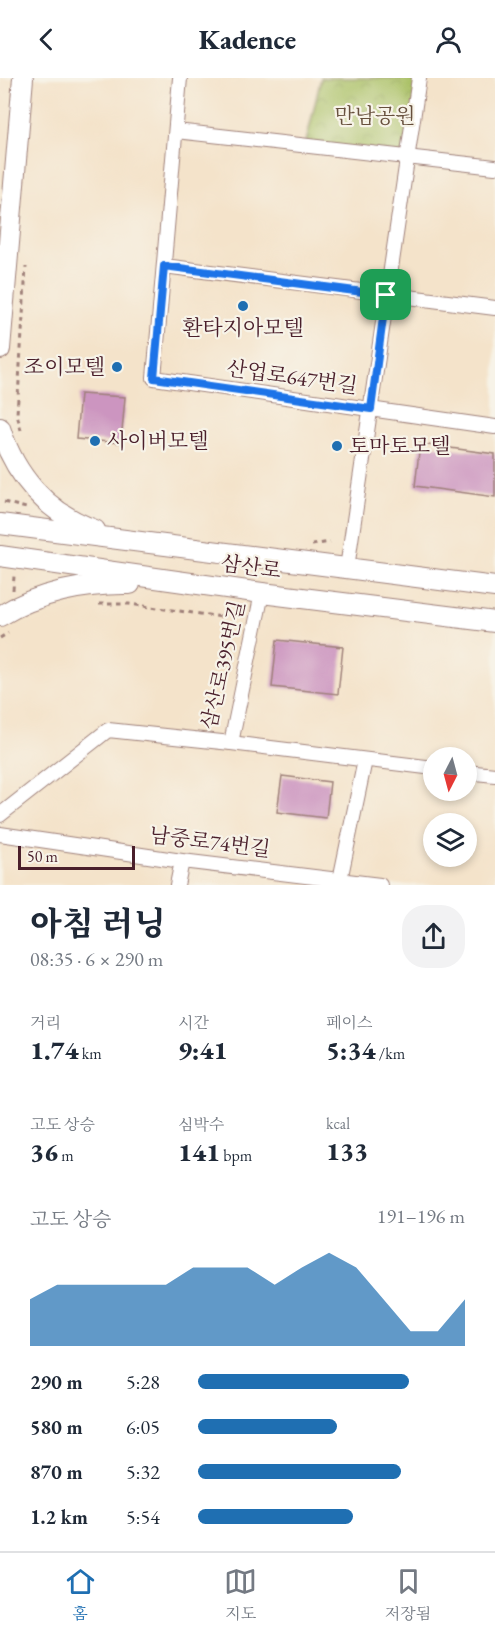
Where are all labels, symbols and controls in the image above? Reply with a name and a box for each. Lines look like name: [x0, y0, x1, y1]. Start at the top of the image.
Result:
text: Kadence: [199, 22, 296, 57]
icon: back: [30, 23, 63, 56]
icon: person: [432, 23, 465, 56]
park label: 만남공원: [334, 102, 416, 129]
pin: [360, 269, 411, 320]
icon: arrive: [369, 278, 402, 311]
marker: 환타지아모텔: [236, 299, 250, 313]
place label: 환타지아모텔: [182, 314, 304, 341]
place label: 조이모텔: [24, 353, 105, 380]
street label: 산업로647번길: [225, 354, 359, 399]
marker: 조이모텔: [110, 360, 124, 374]
place label: 사이버모텔: [107, 427, 208, 454]
place label: 토마토모텔: [349, 432, 450, 459]
marker: 사이버모텔: [88, 434, 102, 448]
marker: 토마토모텔: [330, 439, 344, 453]
street label: 삼산로: [219, 549, 283, 584]
street label: 삼산로395번길: [195, 598, 250, 732]
north arrow: [423, 747, 477, 801]
map controls: [423, 747, 477, 867]
button: layers: [423, 813, 477, 867]
street label: 남중로74번길: [148, 821, 272, 862]
scale bar: [18, 843, 135, 870]
text: 50 m: [27, 846, 58, 867]
text: 아침 러닝: [30, 902, 166, 945]
button: share: [402, 905, 465, 968]
text: 08:35 · 6 × 290 m: [30, 946, 163, 972]
text: 거리: [30, 1012, 61, 1033]
text: 시간: [178, 1012, 209, 1033]
text: 페이스: [326, 1012, 372, 1033]
text: 1.74: [30, 1033, 79, 1067]
text: 9:41: [178, 1033, 228, 1067]
text: 5:34: [326, 1033, 376, 1067]
text: km: [79, 1043, 102, 1064]
text: /km: [376, 1043, 405, 1064]
text: kcal: [326, 1113, 350, 1134]
text: 고도 상승: [30, 1114, 95, 1135]
text: 심박수: [178, 1114, 224, 1135]
text: 133: [326, 1134, 368, 1168]
text: 36: [30, 1135, 58, 1169]
text: 141: [178, 1135, 220, 1169]
text: m: [58, 1145, 74, 1166]
text: bpm: [220, 1145, 252, 1166]
text: 191–196 m: [377, 1203, 465, 1229]
text: 고도 상승: [30, 1206, 111, 1232]
text: 290 m: [30, 1369, 83, 1395]
text: 5:28: [126, 1369, 160, 1395]
text: 580 m: [30, 1414, 83, 1440]
text: 6:05: [126, 1414, 160, 1440]
text: 870 m: [30, 1459, 83, 1485]
text: 5:32: [126, 1459, 160, 1485]
text: 1.2 km: [30, 1504, 88, 1530]
text: 5:54: [126, 1504, 160, 1530]
tab: 홈: [64, 1565, 97, 1624]
tab: 지도: [224, 1565, 257, 1624]
tab: 저장됨: [385, 1565, 431, 1624]

